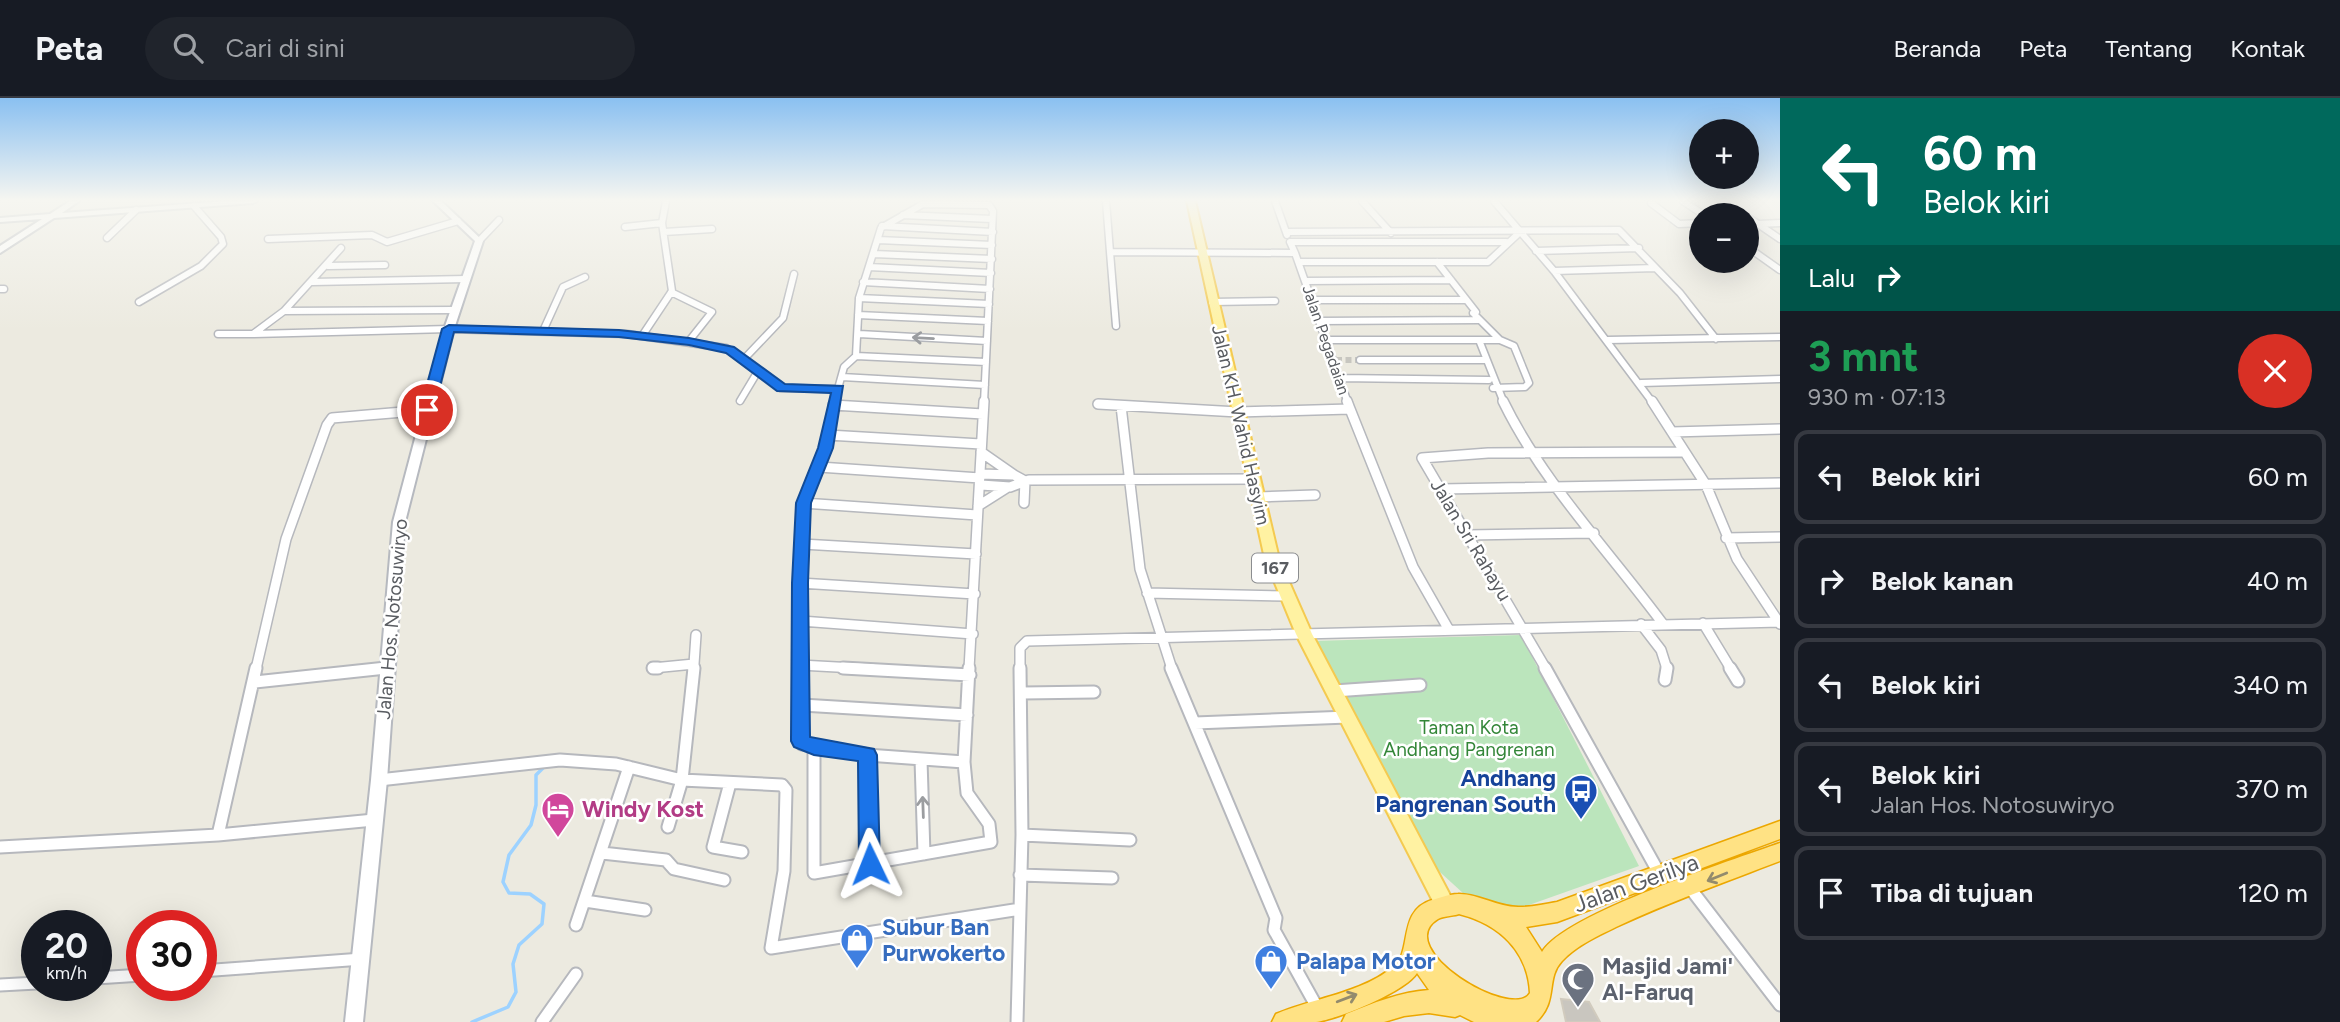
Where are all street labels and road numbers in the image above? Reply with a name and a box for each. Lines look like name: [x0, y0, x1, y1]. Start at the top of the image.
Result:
street label: Jalan Pegadaian: [1298, 283, 1354, 397]
street label: Jalan KH. Wahid Hasyim: [1207, 323, 1275, 527]
street label: Jalan Sri Rahayu: [1426, 475, 1516, 605]
street label: Jalan Hos. Notosuwiryo: [372, 518, 412, 720]
road number: 167: [1252, 554, 1298, 582]
street label: Jalan Gerilya: [1570, 848, 1702, 918]

